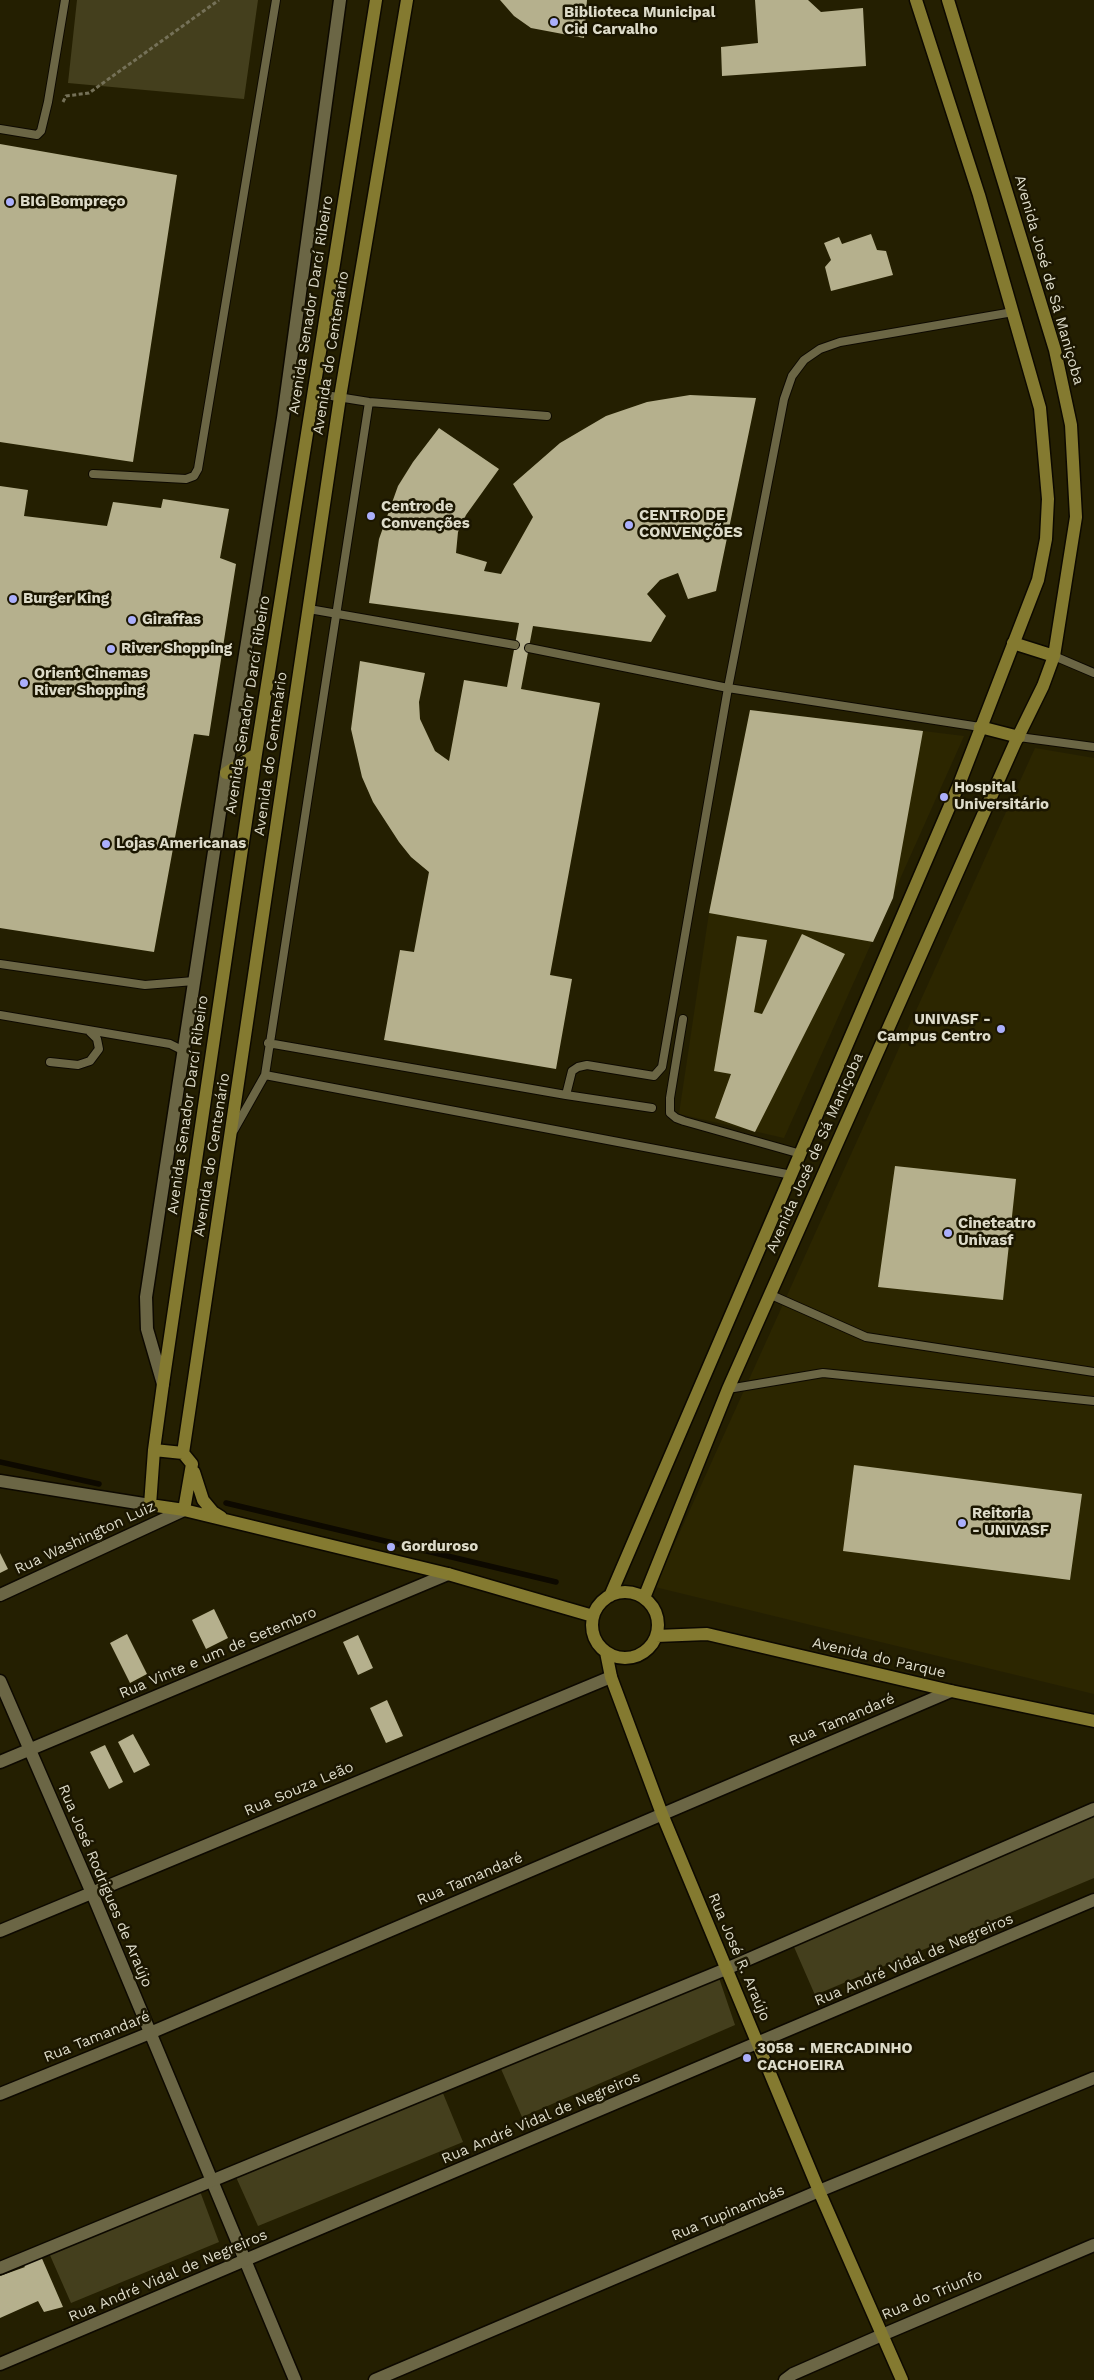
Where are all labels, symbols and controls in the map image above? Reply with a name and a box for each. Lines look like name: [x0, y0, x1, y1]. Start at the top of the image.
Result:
place label: Biblioteca Municipal Cid Carvalho: [564, 4, 715, 39]
marker: Biblioteca Municipal Cid Carvalho: [548, 16, 560, 28]
street label: Avenida José de Sá Maniçoba: [1010, 173, 1088, 387]
place label: BIG Bompreço: [20, 193, 125, 211]
street label: Avenida Senador Darcí Ribeiro: [285, 194, 337, 416]
marker: BIG Bompreço: [4, 196, 16, 208]
street label: Avenida do Centenário: [309, 270, 353, 436]
place label: Centro de Convenções: [381, 498, 470, 533]
place label: CENTRO DE CONVENÇÕES: [639, 507, 743, 542]
marker: Centro de Convenções: [365, 510, 377, 522]
marker: CENTRO DE CONVENÇÕES: [623, 519, 635, 531]
place label: Burger King: [23, 590, 109, 608]
marker: Burger King: [7, 593, 19, 605]
street label: Avenida Senador Darcí Ribeiro: [222, 594, 274, 816]
place label: Giraffas: [142, 611, 201, 629]
marker: Giraffas: [126, 614, 138, 626]
place label: River Shopping: [121, 640, 232, 658]
marker: River Shopping: [105, 643, 117, 655]
place label: Orient Cinemas River Shopping: [34, 665, 148, 700]
street label: Avenida do Centenário: [251, 671, 291, 837]
marker: Orient Cinemas River Shopping: [18, 677, 30, 689]
place label: Hospital Universitário: [954, 779, 1049, 814]
marker: Hospital Universitário: [938, 791, 950, 803]
place label: Lojas Americanas: [116, 835, 246, 853]
marker: Lojas Americanas: [100, 838, 112, 850]
street label: Avenida Senador Darcí Ribeiro: [164, 994, 212, 1216]
place label: UNIVASF - Campus Centro: [877, 1011, 991, 1046]
marker: UNIVASF - Campus Centro: [995, 1023, 1007, 1035]
street label: Avenida José de Sá Maniçoba: [763, 1050, 867, 1256]
street label: Avenida do Centenário: [190, 1072, 234, 1238]
place label: Cineteatro Univasf: [958, 1215, 1036, 1250]
marker: Cineteatro Univasf: [942, 1227, 954, 1239]
street label: Rua Washington Luiz: [12, 1497, 158, 1579]
place label: Reitoria - UNIVASF: [972, 1505, 1049, 1540]
marker: Reitoria - UNIVASF: [956, 1517, 968, 1529]
place label: Gorduroso: [401, 1538, 478, 1556]
marker: Gorduroso: [385, 1541, 397, 1553]
street label: Rua Vinte e um de Setembro: [117, 1603, 319, 1703]
street label: Avenida do Parque: [810, 1634, 948, 1682]
street label: Rua Tamandaré: [786, 1690, 898, 1750]
street label: Rua Souza Leão: [242, 1758, 356, 1820]
street label: Rua José Rodrigues de Araújo: [54, 1782, 156, 1990]
street label: Rua Tamandaré: [414, 1849, 526, 1909]
street label: Rua José R. Araújo: [704, 1890, 774, 2024]
street label: Rua André Vidal de Negreiros: [812, 1910, 1016, 2010]
street label: Rua Tamandaré: [41, 2007, 153, 2067]
place label: 3058 - MERCADINHO CACHOEIRA: [757, 2040, 913, 2075]
marker: 3058 - MERCADINHO CACHOEIRA: [741, 2052, 753, 2064]
street label: Rua André Vidal de Negreiros: [439, 2068, 643, 2168]
street label: Rua Tupinambás: [669, 2181, 787, 2245]
street label: Rua André Vidal de Negreiros: [66, 2226, 270, 2326]
street label: Rua do Triunfo: [879, 2266, 985, 2324]

